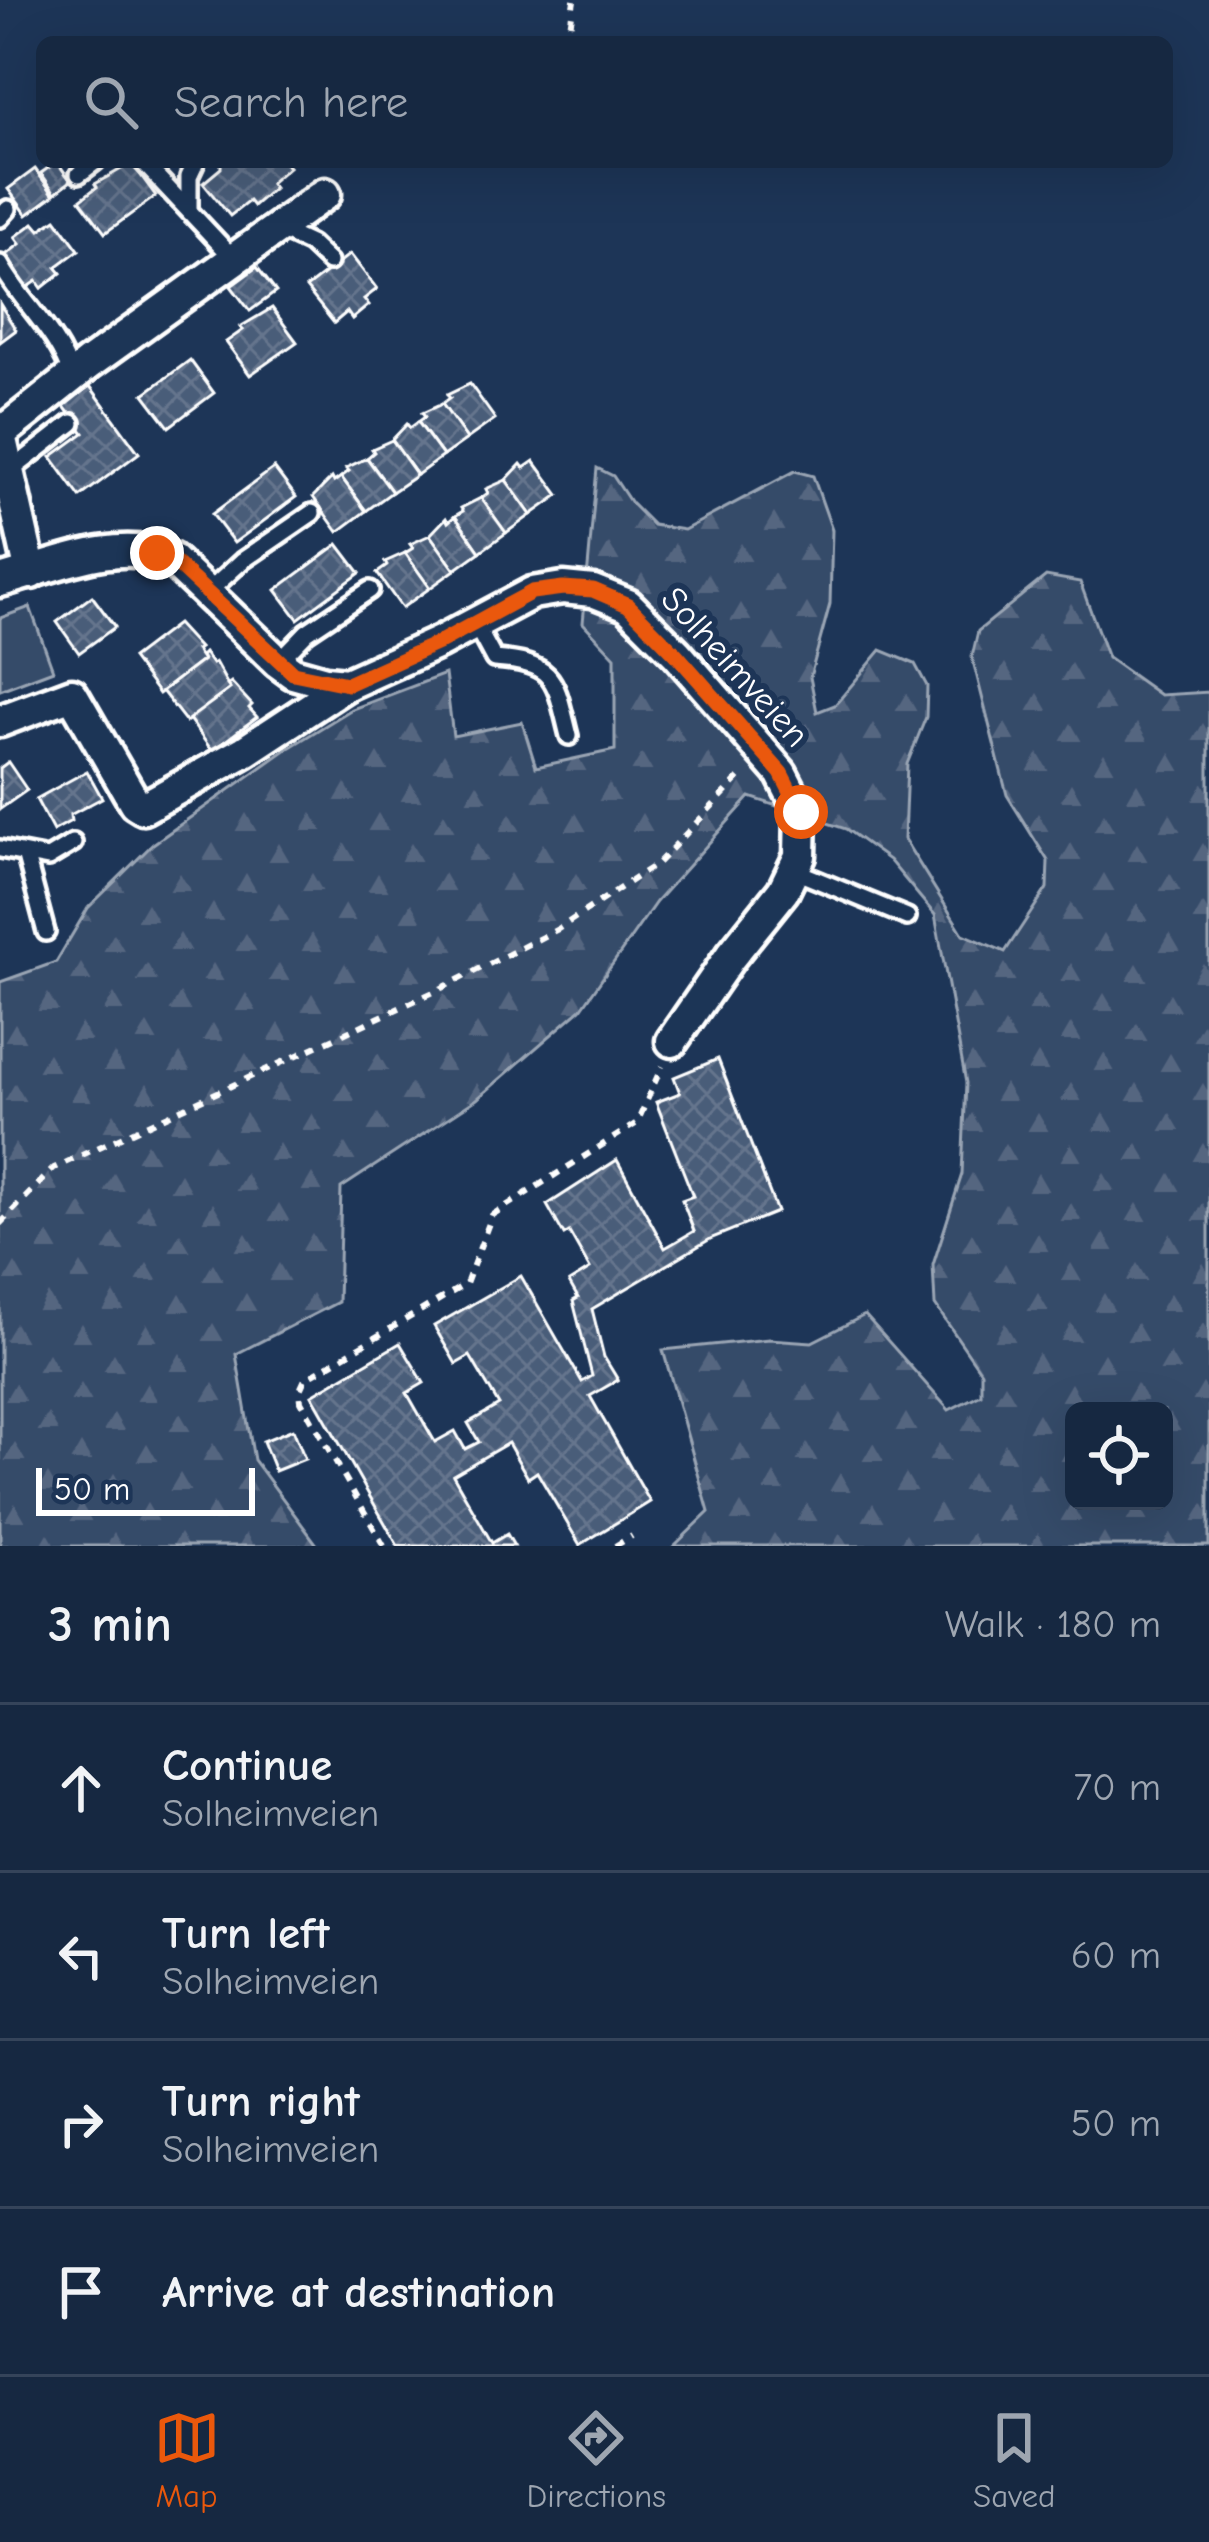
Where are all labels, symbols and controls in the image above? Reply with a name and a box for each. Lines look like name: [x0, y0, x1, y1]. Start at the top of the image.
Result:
search box: [36, 36, 1173, 168]
icon: search: [78, 69, 144, 135]
text: Search here: [174, 76, 408, 128]
route end: [130, 526, 184, 580]
street label: Solheimveien: [653, 579, 817, 755]
route start: [774, 785, 828, 839]
map controls: [1065, 1402, 1173, 1510]
button: locate: [1065, 1402, 1173, 1510]
scale bar: [36, 1462, 255, 1515]
text: 50 m: [54, 1470, 130, 1508]
text: 3 min: [48, 1595, 172, 1654]
text: Walk · 180 m: [945, 1602, 1161, 1647]
text: Continue: [162, 1739, 332, 1791]
icon: ahead: [48, 1755, 114, 1821]
text: 70 m: [1074, 1765, 1161, 1810]
text: Solheimveien: [162, 1791, 379, 1836]
text: Turn left: [162, 1907, 329, 1959]
icon: left: [48, 1923, 114, 1989]
text: 60 m: [1071, 1933, 1161, 1978]
text: Solheimveien: [162, 1959, 379, 2004]
text: Turn right: [162, 2075, 360, 2127]
icon: right: [48, 2091, 114, 2157]
text: 50 m: [1071, 2101, 1161, 2146]
text: Solheimveien: [162, 2127, 379, 2172]
icon: arrive: [48, 2259, 114, 2325]
text: Arrive at destination: [162, 2266, 555, 2318]
tab: Map: [154, 2405, 220, 2515]
tab: Directions: [527, 2405, 666, 2515]
tab: Saved: [973, 2405, 1055, 2515]

